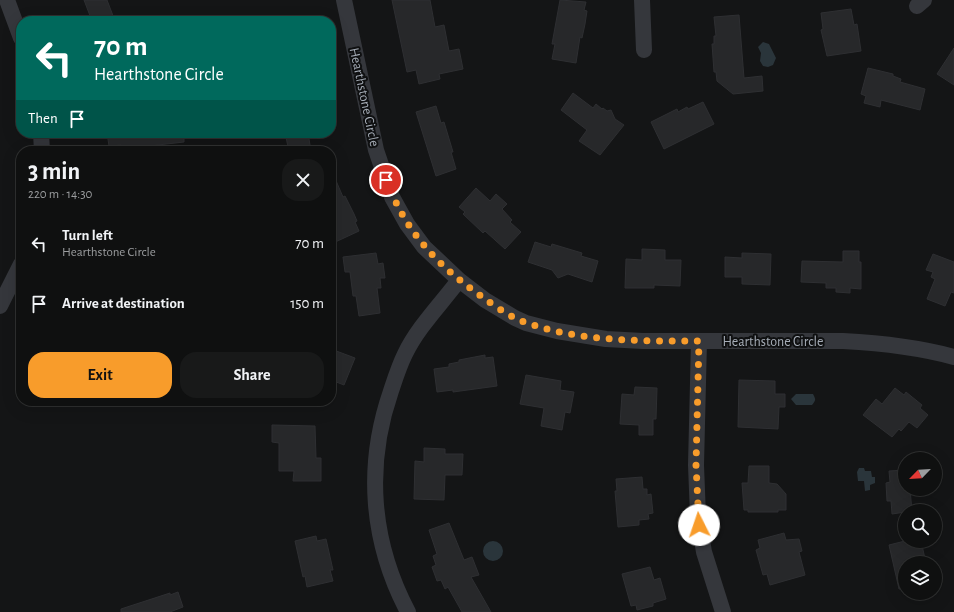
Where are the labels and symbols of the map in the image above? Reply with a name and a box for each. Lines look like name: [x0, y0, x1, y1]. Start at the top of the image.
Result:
street label: Hearthstone Circle: [347, 46, 381, 148]
pin: [369, 163, 403, 197]
street label: Hearthstone Circle: [723, 335, 824, 349]
north arrow: [898, 452, 942, 496]
position arrow: [678, 504, 720, 546]

